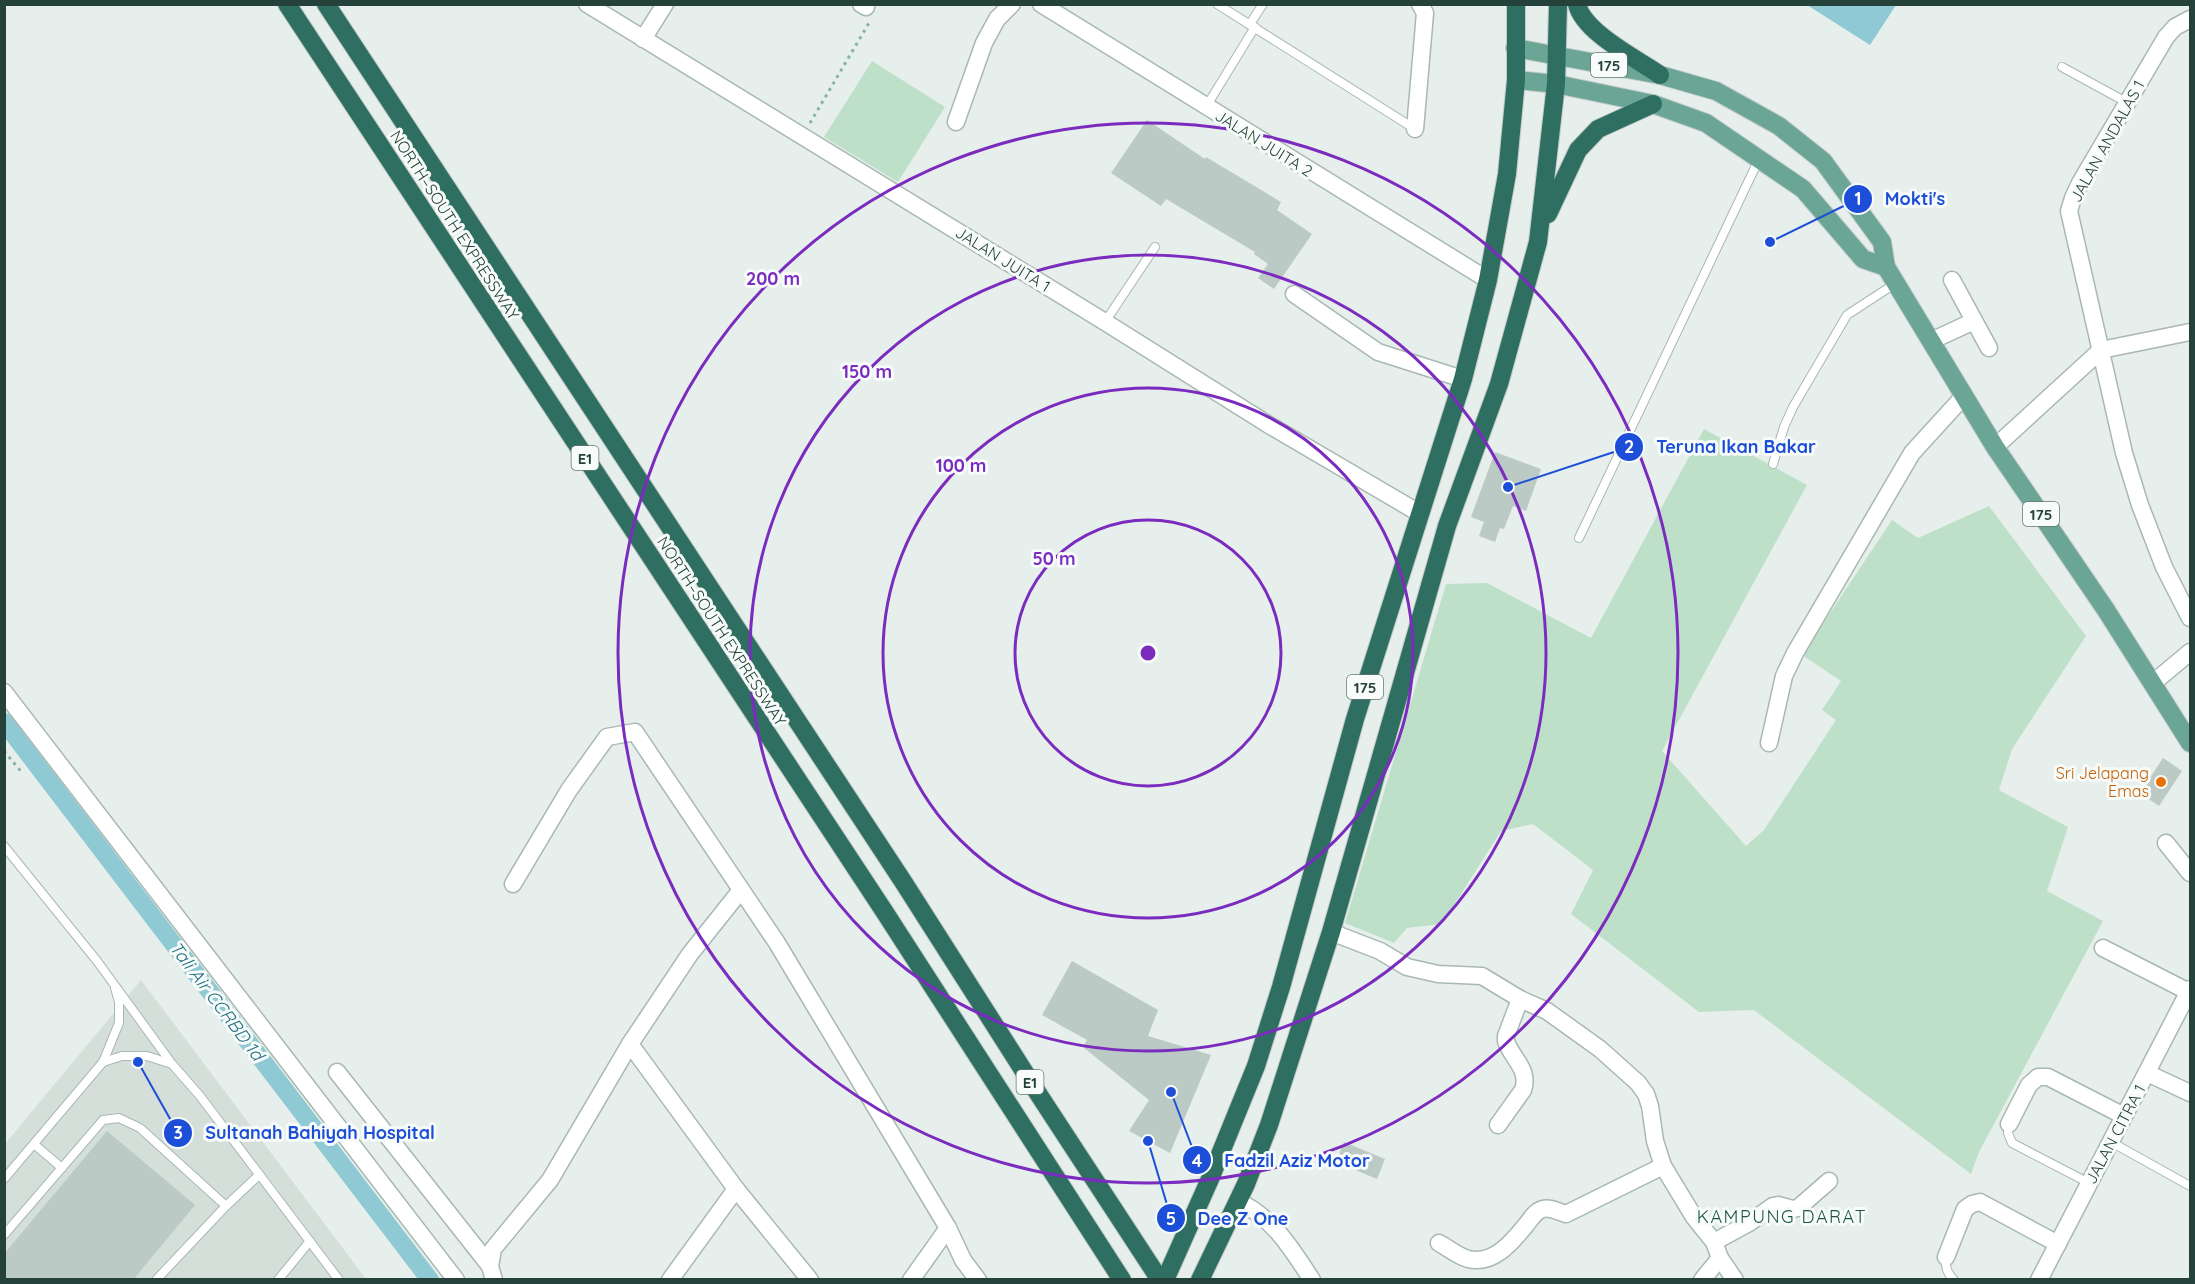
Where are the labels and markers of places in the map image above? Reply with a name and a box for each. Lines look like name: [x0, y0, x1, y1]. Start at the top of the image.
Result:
callout: Mokti's: [1843, 181, 1957, 217]
callout: Teruna Ikan Bakar: [1614, 429, 1827, 465]
centre of rings: [1138, 643, 1158, 663]
place label: Sri Jelapang Emas: [2056, 763, 2149, 801]
marker: Sri Jelapang Emas: [2154, 775, 2168, 789]
callout: Sultanah Bahiyah Hospital: [163, 1115, 447, 1151]
callout: Fadzil Aziz Motor: [1182, 1142, 1382, 1178]
callout: Dee Z One: [1156, 1200, 1301, 1236]

